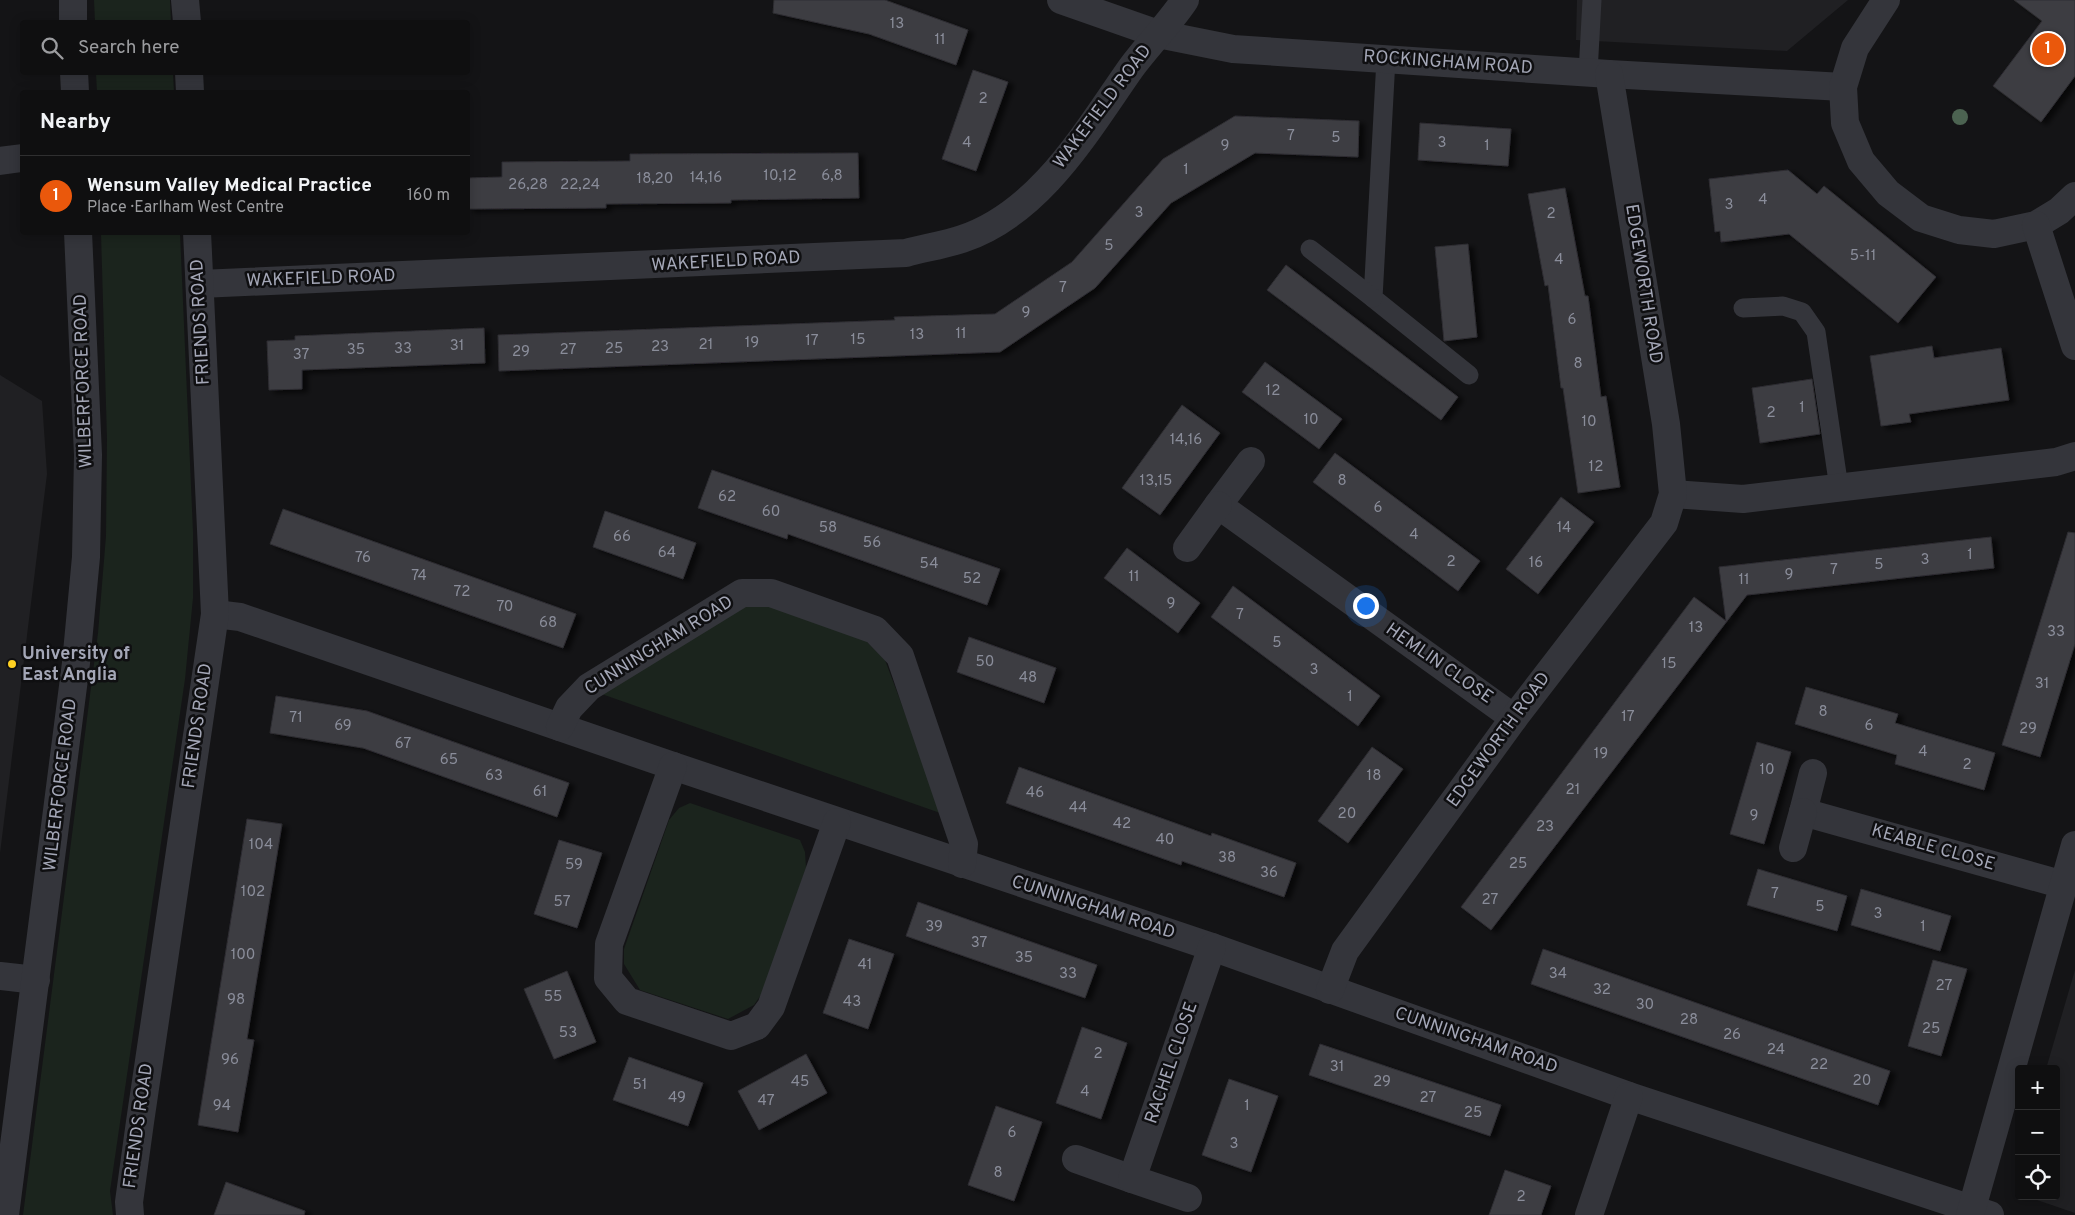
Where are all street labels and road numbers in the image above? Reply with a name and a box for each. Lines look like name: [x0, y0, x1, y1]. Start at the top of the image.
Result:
street label: WAKEFIELD ROAD: [1049, 40, 1157, 174]
street label: ROCKINGHAM ROAD: [1362, 46, 1534, 80]
street label: EDGEWORTH ROAD: [1619, 202, 1667, 366]
street label: WAKEFIELD ROAD: [651, 247, 801, 277]
street label: FRIENDS ROAD: [186, 258, 216, 386]
street label: WAKEFIELD ROAD: [246, 265, 396, 293]
street label: WILBERFORCE ROAD: [69, 294, 99, 468]
street label: CUNNINGHAM ROAD: [580, 591, 738, 701]
street label: HEMLIN CLOSE: [1381, 618, 1497, 710]
street label: FRIENDS ROAD: [178, 662, 218, 790]
street label: EDGEWORTH ROAD: [1442, 668, 1556, 812]
street label: WILBERFORCE ROAD: [39, 697, 83, 873]
street label: KEABLE CLOSE: [1868, 819, 1998, 877]
street label: CUNNINGHAM ROAD: [1008, 871, 1178, 945]
street label: RACHEL CLOSE: [1140, 999, 1204, 1127]
street label: CUNNINGHAM ROAD: [1392, 1002, 1560, 1080]
street label: FRIENDS ROAD: [119, 1062, 159, 1190]

